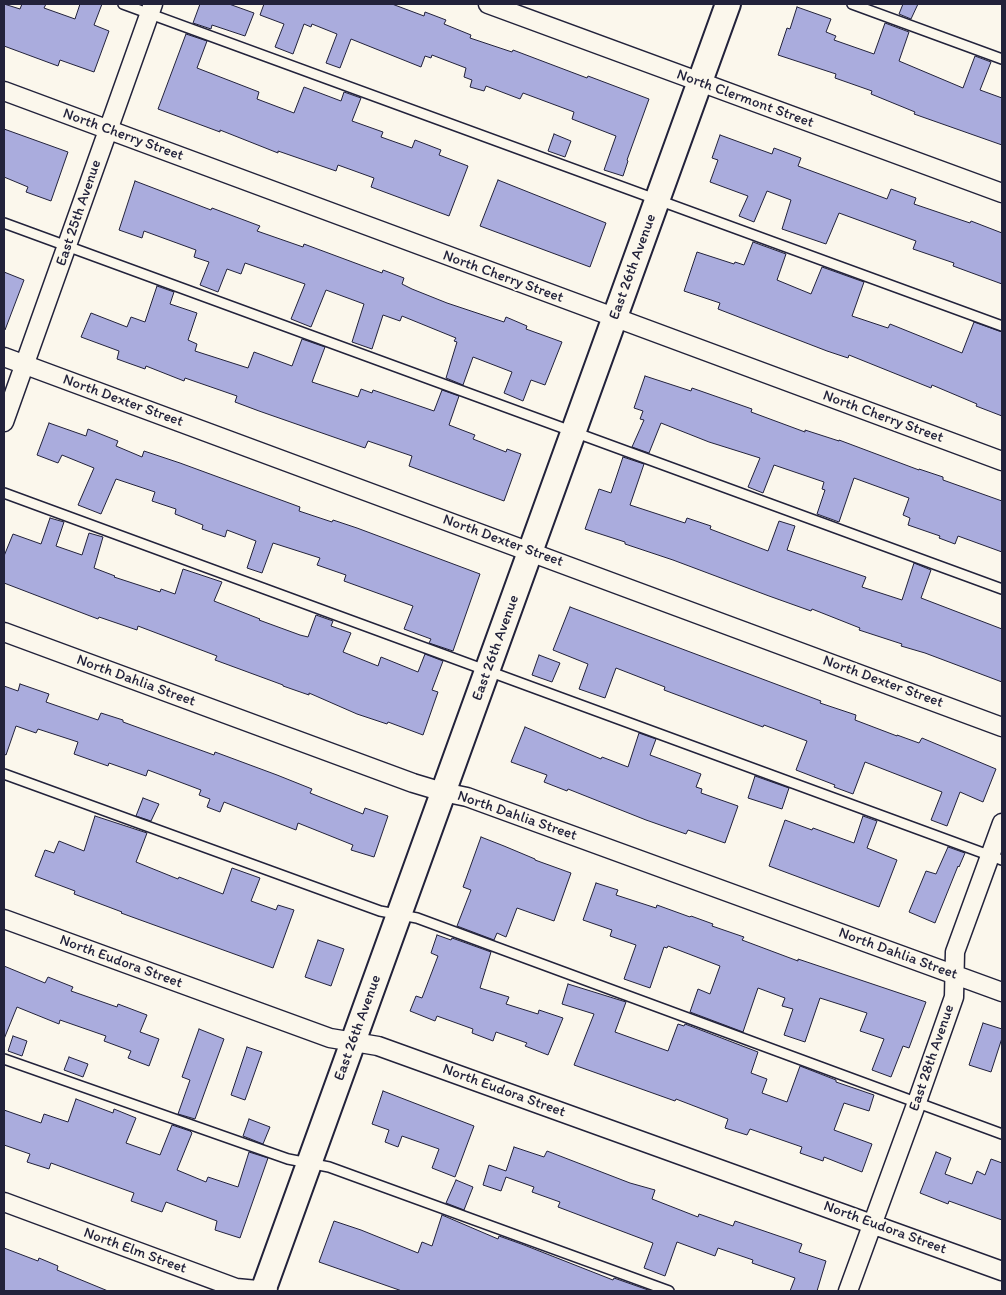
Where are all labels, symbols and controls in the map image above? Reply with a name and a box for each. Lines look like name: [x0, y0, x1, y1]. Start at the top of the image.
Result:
street label: North Clermont Street: [674, 66, 816, 132]
street label: North Cherry Street: [60, 105, 186, 165]
street label: East 25th Avenue: [52, 158, 106, 268]
street label: East 26th Avenue: [606, 212, 660, 322]
street label: North Cherry Street: [440, 247, 566, 307]
street label: North Dexter Street: [60, 371, 186, 431]
street label: North Cherry Street: [820, 387, 946, 447]
street label: North Dexter Street: [440, 511, 566, 571]
street label: East 26th Avenue: [469, 593, 523, 703]
street label: North Dahlia Street: [74, 651, 198, 711]
street label: North Dexter Street: [820, 652, 946, 712]
street label: North Dahlia Street: [455, 787, 579, 845]
street label: North Dahlia Street: [836, 924, 960, 984]
street label: North Eudora Street: [57, 931, 185, 993]
street label: East 26th Avenue: [331, 973, 385, 1083]
street label: East 28th Avenue: [905, 1002, 959, 1114]
street label: North Eudora Street: [440, 1060, 568, 1122]
street label: North Eudora Street: [821, 1197, 949, 1259]
street label: North Elm Street: [81, 1224, 189, 1278]

